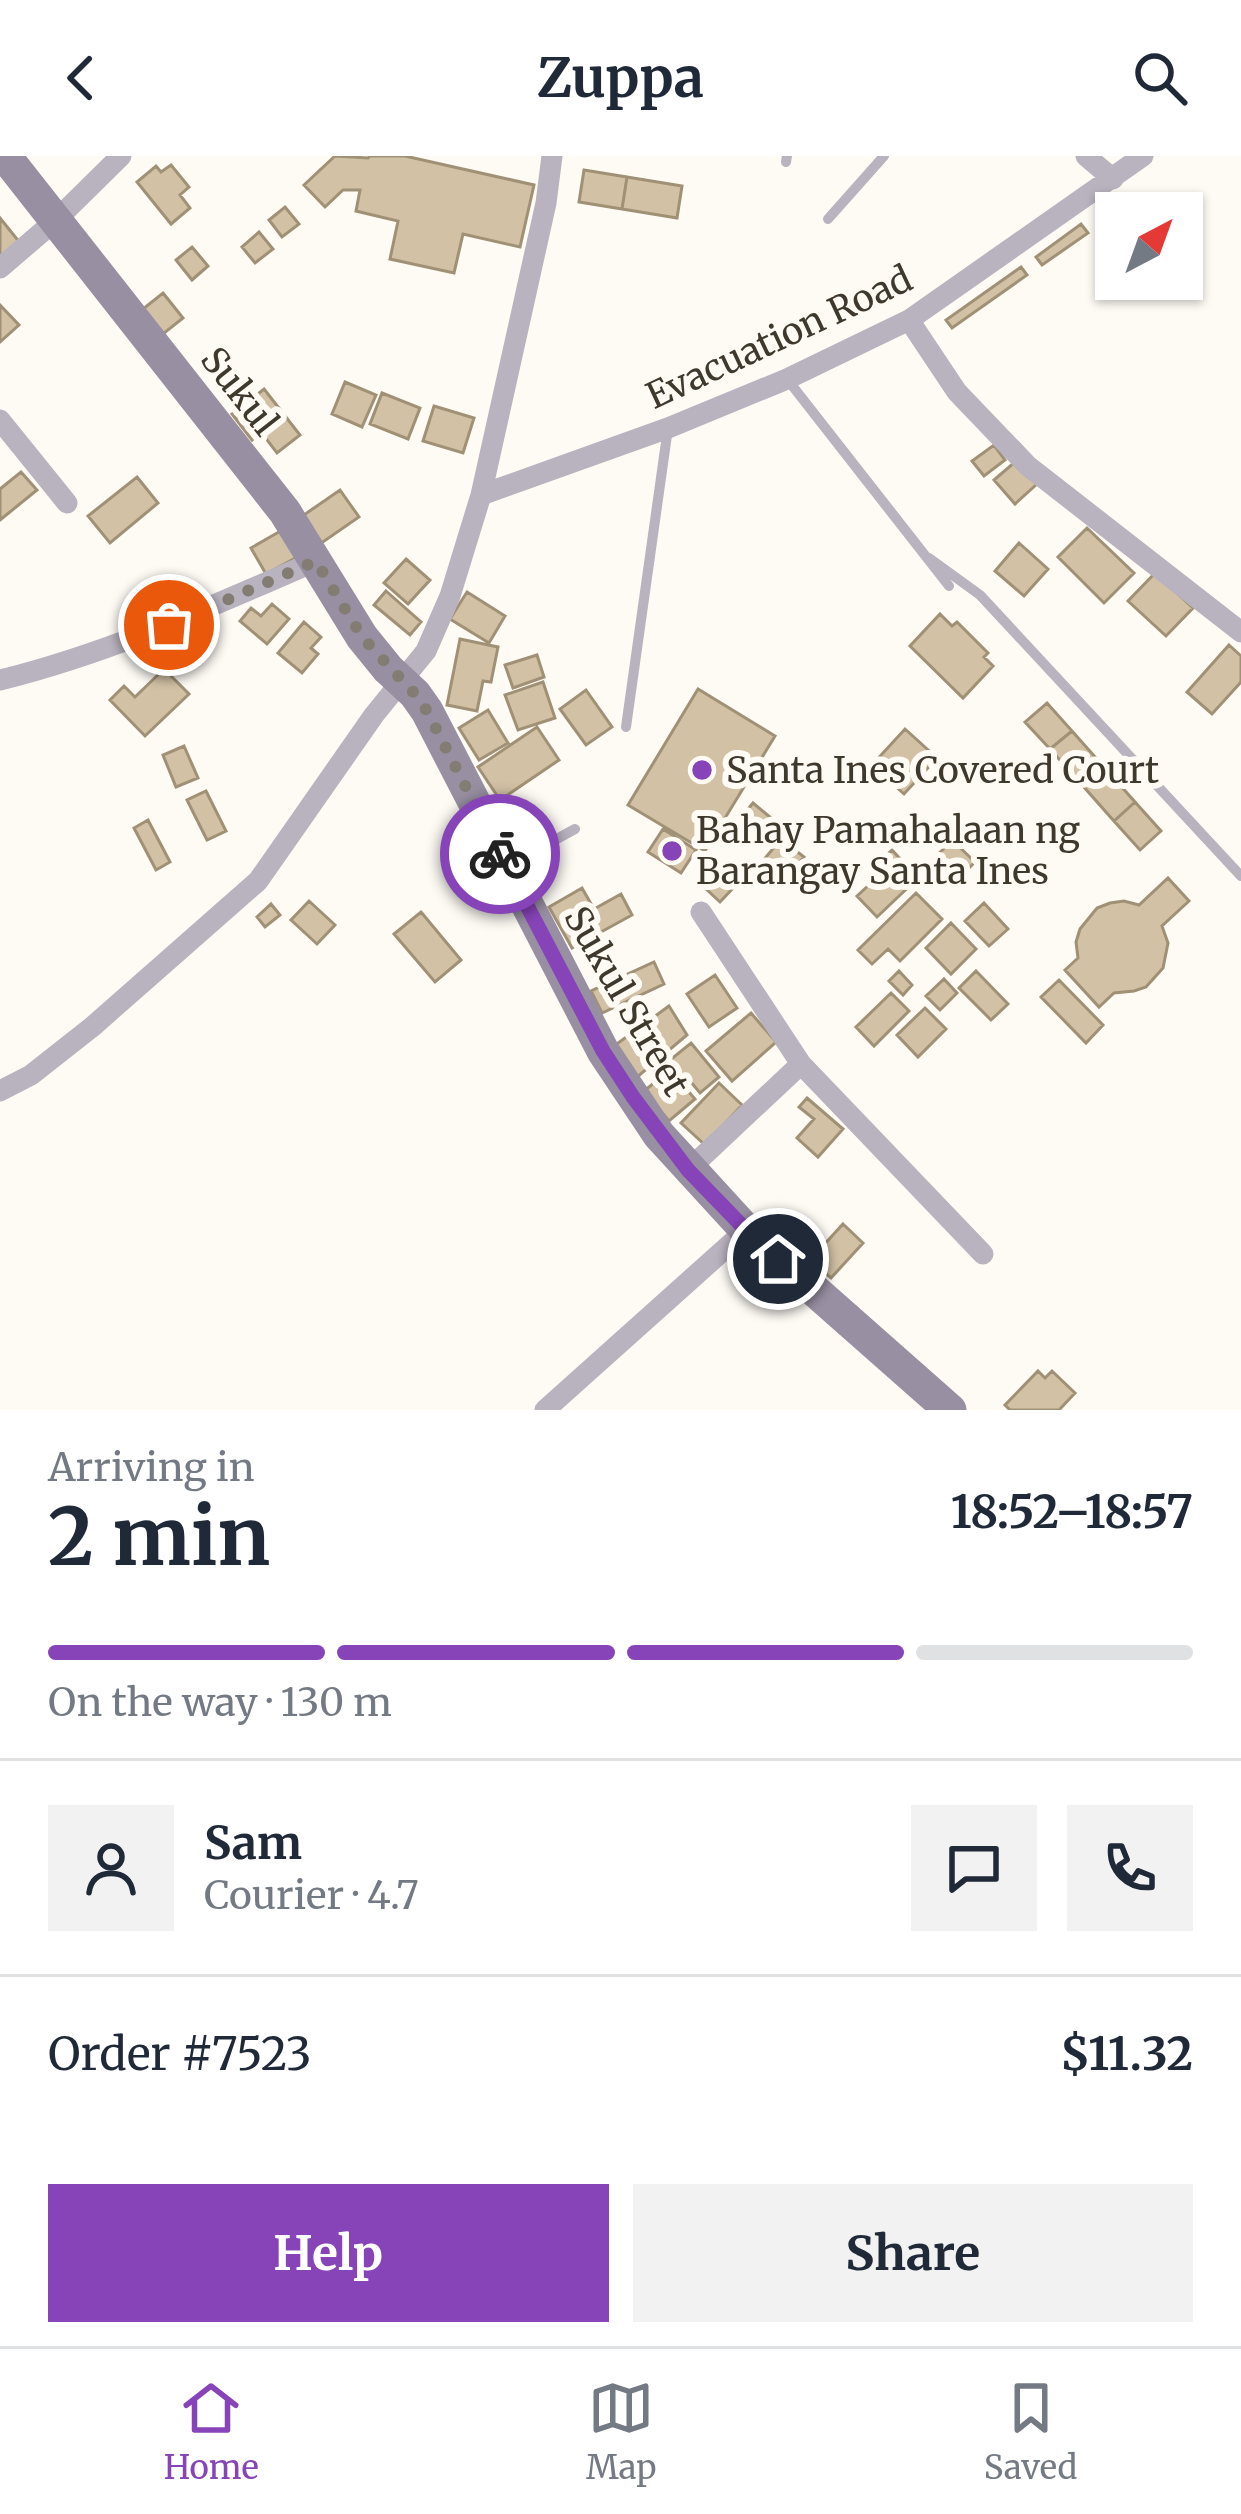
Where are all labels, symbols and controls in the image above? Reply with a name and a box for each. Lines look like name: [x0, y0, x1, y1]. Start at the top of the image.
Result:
text: Zuppa: [537, 44, 704, 112]
icon: back: [48, 45, 114, 111]
icon: search: [1127, 45, 1193, 111]
north arrow: [1095, 192, 1203, 300]
map controls: [1095, 192, 1203, 300]
street label: Evacuation Road: [639, 256, 919, 419]
street label: Sukul: [191, 338, 288, 444]
pin: [118, 574, 220, 676]
icon: bag: [136, 592, 202, 658]
place label: Santa Ines Covered Court: [726, 748, 1159, 793]
marker: Santa Ines Covered Court: [689, 757, 715, 783]
courier: [440, 794, 560, 914]
place label: Bahay Pamahalaan ng Barangay Santa Ines: [696, 808, 1080, 894]
icon: bike: [467, 821, 533, 887]
marker: Bahay Pamahalaan ng Barangay Santa Ines: [659, 838, 685, 864]
street label: Sukul Street: [554, 899, 699, 1104]
pin: [727, 1208, 829, 1310]
icon: home: [745, 1226, 811, 1292]
text: Arriving in: [48, 1443, 255, 1492]
text: 18:52–18:57: [951, 1484, 1193, 1540]
text: 2 min: [48, 1488, 270, 1586]
text: On the way · 130 m: [48, 1678, 392, 1727]
button: person: [48, 1805, 174, 1931]
button: chat: [911, 1805, 1037, 1931]
button: phone: [1067, 1805, 1193, 1931]
text: Sam: [204, 1815, 302, 1871]
text: Courier · 4.7: [204, 1871, 419, 1920]
text: Order #7523: [48, 2026, 312, 2082]
text: $11.32: [1060, 2026, 1193, 2082]
button: Help: [48, 2184, 609, 2322]
button: Share: [633, 2184, 1193, 2322]
tab: Home: [164, 2375, 259, 2488]
tab: Map: [586, 2375, 656, 2488]
tab: Saved: [984, 2375, 1077, 2488]

